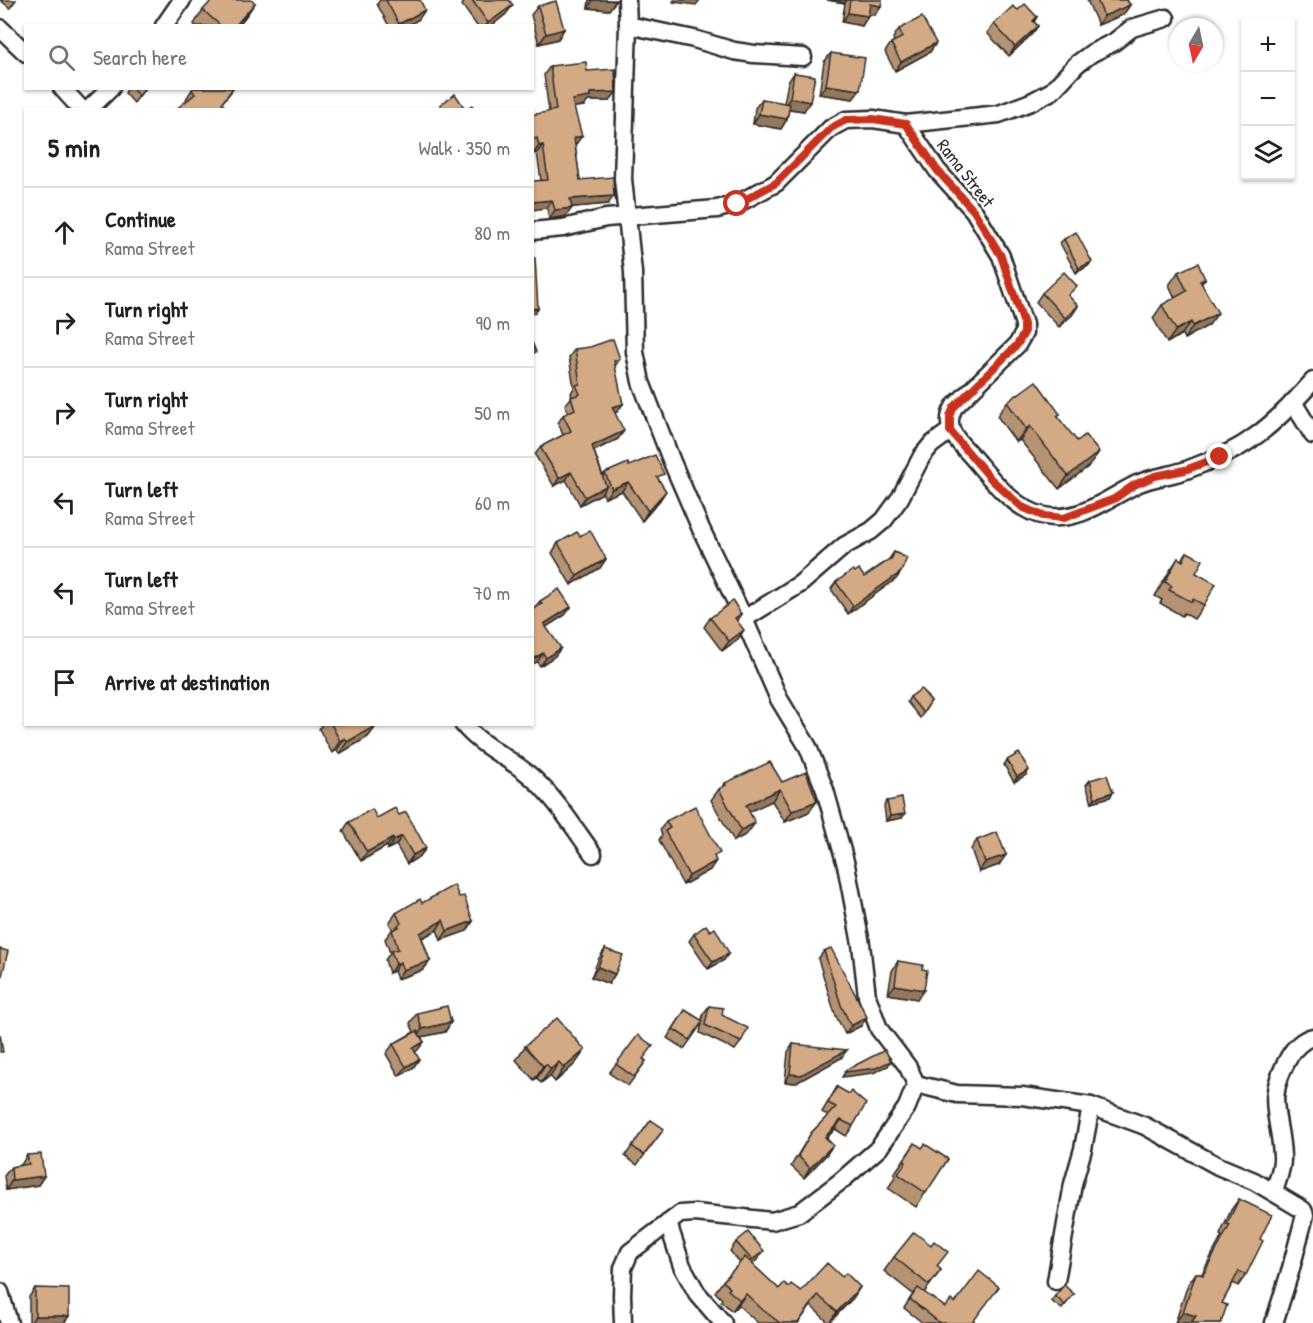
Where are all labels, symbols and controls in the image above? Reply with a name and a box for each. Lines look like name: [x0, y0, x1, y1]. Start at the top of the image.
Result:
north arrow: [1169, 18, 1223, 72]
map controls: [1241, 18, 1295, 180]
button: +: [1241, 18, 1295, 72]
search box: [24, 24, 534, 90]
icon: search: [45, 41, 78, 74]
text: Search here: [93, 42, 187, 72]
button: −: [1241, 72, 1295, 126]
button: layers: [1241, 126, 1295, 180]
text: 5 min: [48, 130, 100, 165]
text: Walk · 350 m: [418, 134, 510, 161]
street label: Rama Street: [931, 134, 1001, 213]
route start: [723, 190, 749, 216]
text: Continue: [105, 204, 176, 234]
icon: ahead: [48, 216, 81, 249]
text: 80 m: [474, 219, 510, 246]
text: Rama Street: [105, 234, 195, 261]
text: Turn right: [105, 294, 188, 324]
icon: right: [48, 306, 81, 339]
text: 90 m: [476, 309, 510, 336]
text: Rama Street: [105, 324, 195, 351]
text: Turn right: [105, 384, 188, 414]
icon: right: [48, 396, 81, 429]
text: 50 m: [474, 399, 510, 426]
text: Rama Street: [105, 414, 195, 441]
route end: [1206, 443, 1232, 469]
text: Turn left: [105, 474, 178, 504]
icon: left: [48, 486, 81, 519]
text: 60 m: [475, 489, 510, 516]
text: Rama Street: [105, 504, 195, 531]
text: Turn left: [105, 564, 178, 594]
icon: left: [48, 576, 81, 609]
text: 70 m: [473, 579, 510, 606]
text: Rama Street: [105, 594, 195, 621]
icon: arrive: [48, 666, 81, 699]
text: Arrive at destination: [105, 667, 270, 697]

